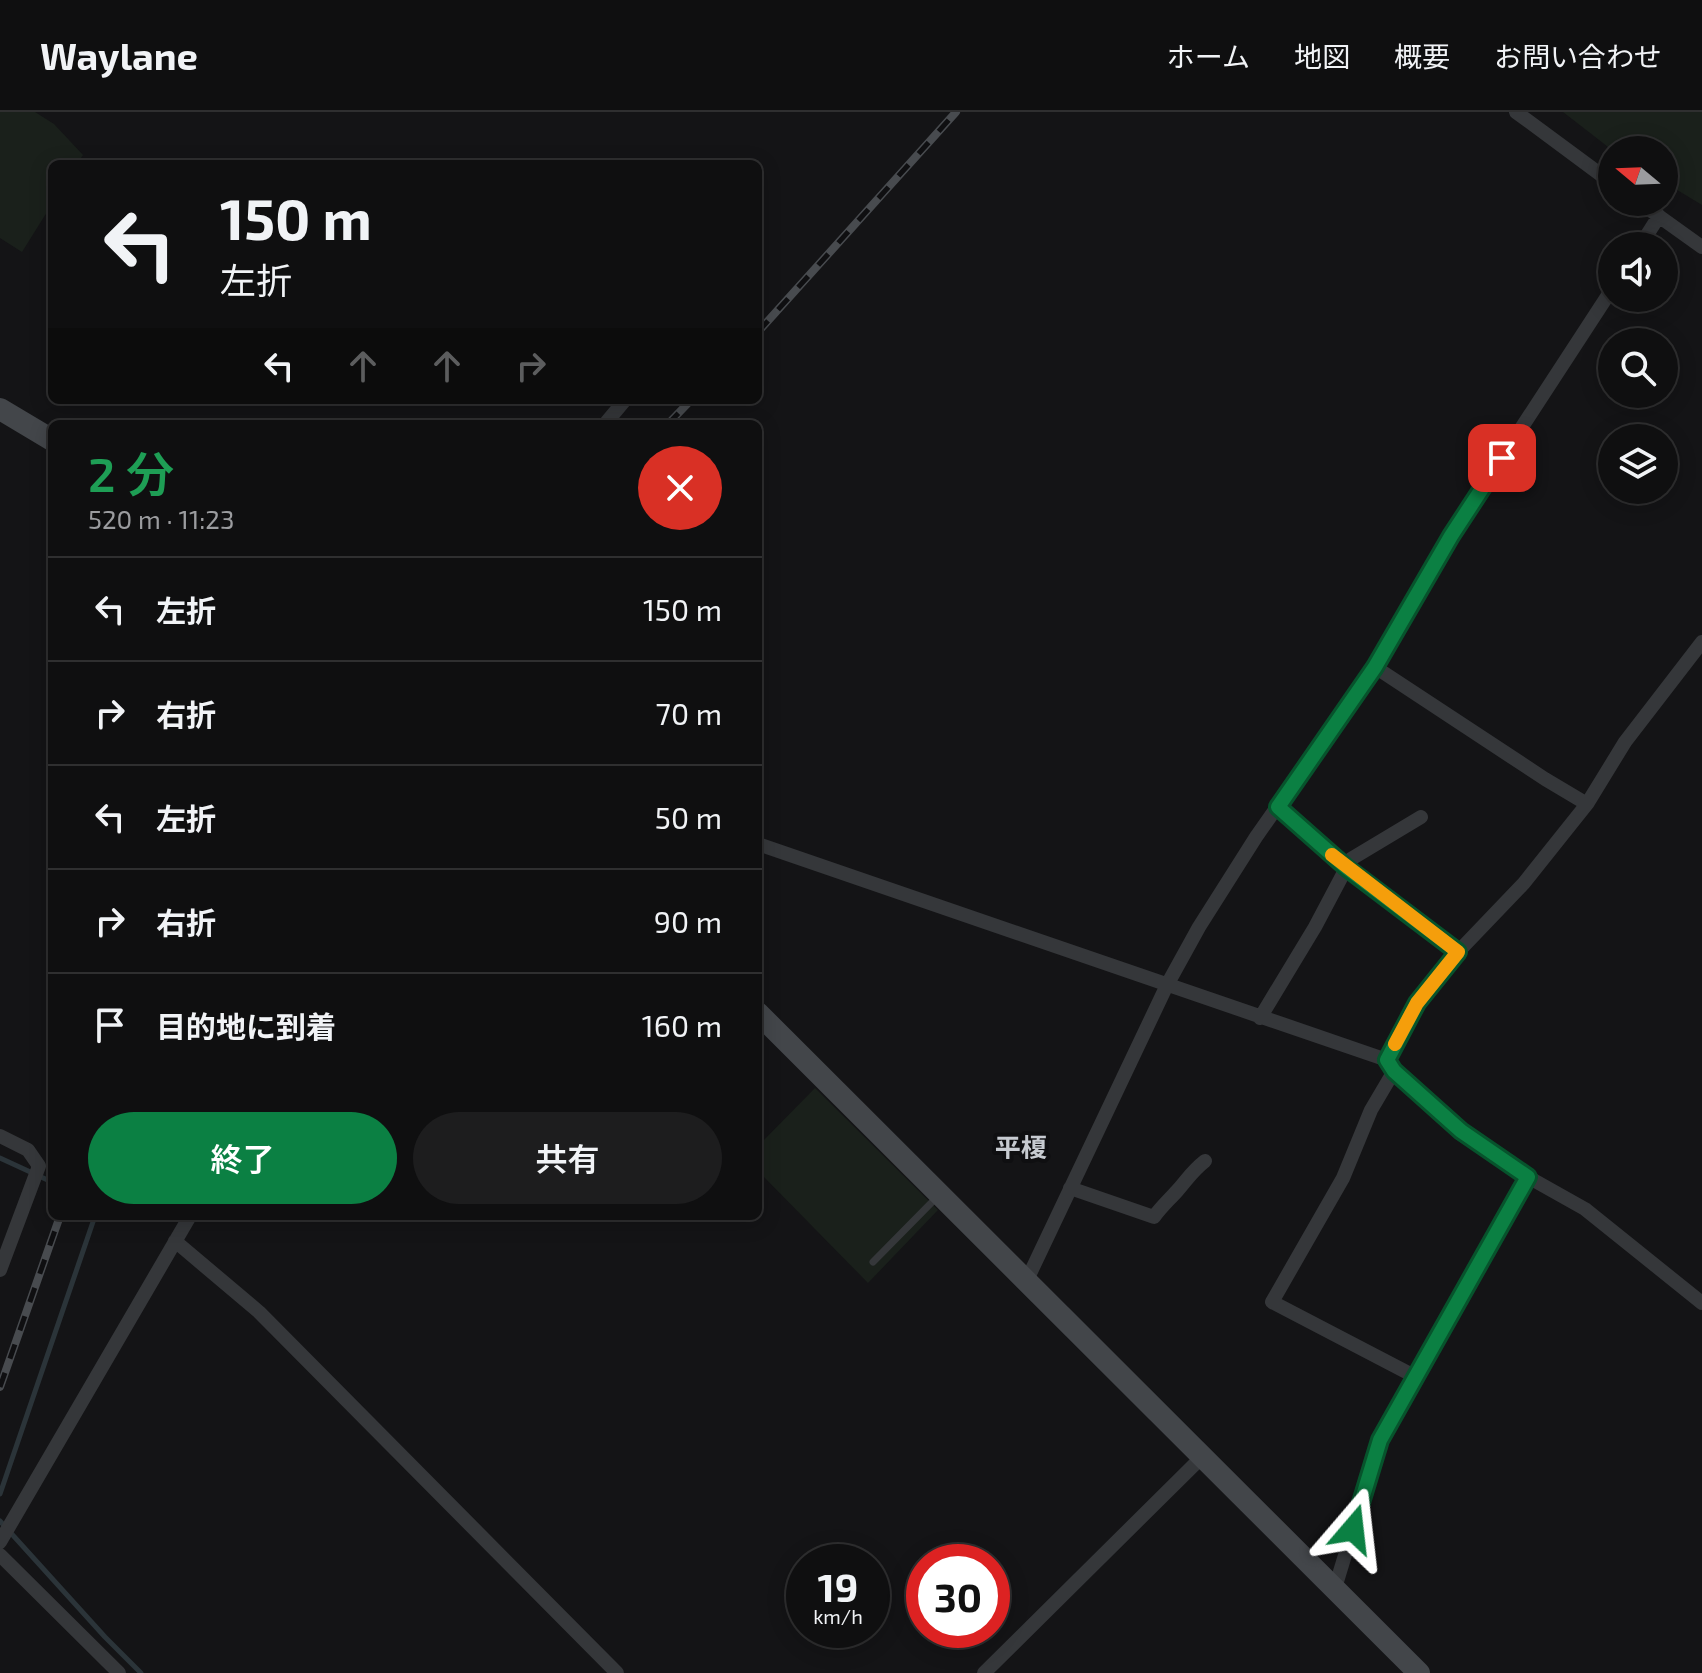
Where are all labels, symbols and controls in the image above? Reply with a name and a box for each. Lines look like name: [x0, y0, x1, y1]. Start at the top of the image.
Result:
text: Waylane: [40, 32, 198, 78]
text: ホーム: [1167, 39, 1250, 73]
text: 地図: [1294, 39, 1350, 73]
text: 概要: [1394, 39, 1450, 73]
text: お問い合わせ: [1494, 39, 1662, 73]
north arrow: [1598, 136, 1678, 216]
map controls: [1598, 136, 1678, 504]
text: 150 m: [220, 184, 372, 251]
icon: left: [88, 192, 192, 296]
button: sound: [1598, 232, 1678, 312]
text: 左折: [220, 258, 292, 301]
button: search: [1598, 328, 1678, 408]
icon: left: [257, 344, 301, 388]
icon: ahead: [341, 344, 385, 388]
icon: ahead: [425, 344, 469, 388]
icon: right: [509, 344, 553, 388]
pin: [1468, 424, 1536, 492]
button: layers: [1598, 424, 1678, 504]
icon: arrive: [1480, 436, 1524, 480]
text: 2 分: [88, 444, 174, 502]
button: close: [638, 446, 722, 530]
text: 520 m · 11:23: [88, 503, 234, 534]
icon: left: [88, 587, 132, 631]
text: 150 m: [643, 591, 722, 627]
text: 左折: [156, 592, 216, 628]
icon: right: [88, 691, 132, 735]
text: 70 m: [656, 695, 722, 731]
text: 右折: [156, 696, 216, 732]
icon: left: [88, 795, 132, 839]
text: 50 m: [655, 799, 722, 835]
text: 左折: [156, 800, 216, 836]
icon: right: [88, 899, 132, 943]
text: 90 m: [654, 903, 722, 939]
text: 右折: [156, 904, 216, 940]
icon: arrive: [88, 1003, 132, 1047]
text: 160 m: [642, 1007, 722, 1043]
text: 目的地に到着: [156, 1008, 336, 1044]
button: 終了: [88, 1112, 397, 1204]
button: 共有: [413, 1112, 722, 1204]
district label: 平榎: [995, 1131, 1047, 1162]
position arrow: [1311, 1487, 1395, 1571]
speed limit sign: 30: [906, 1544, 1010, 1648]
text: 19: [818, 1562, 858, 1610]
text: km/h: [813, 1604, 863, 1628]

